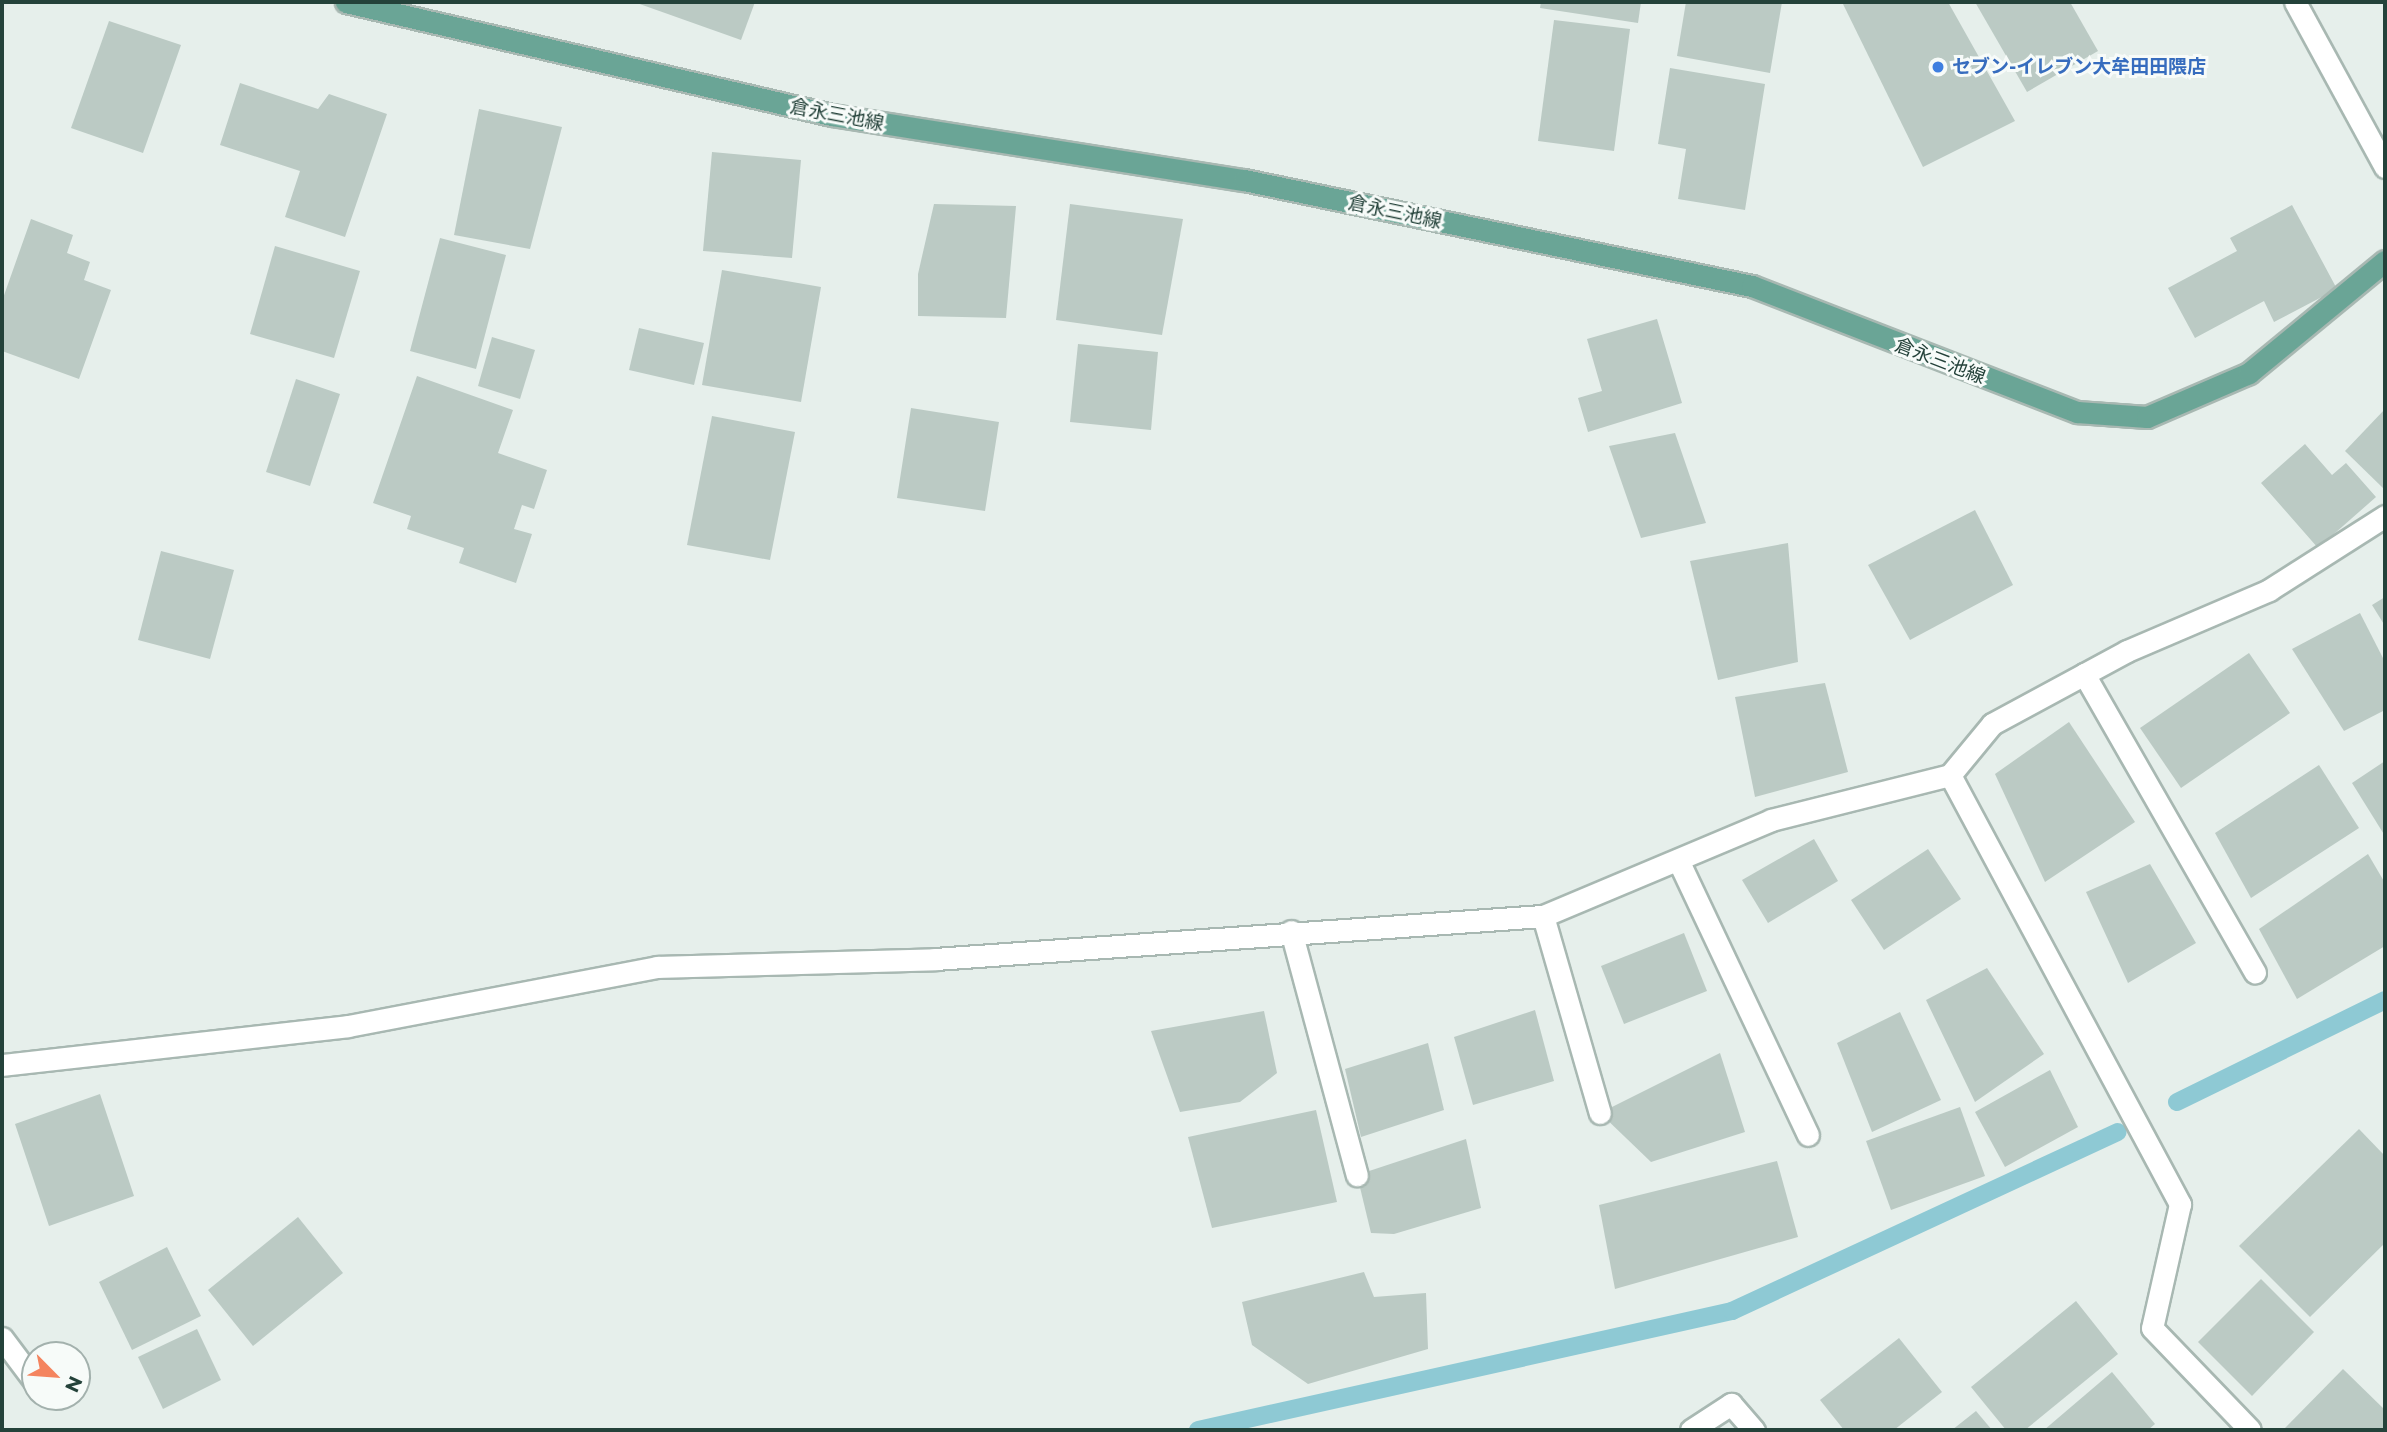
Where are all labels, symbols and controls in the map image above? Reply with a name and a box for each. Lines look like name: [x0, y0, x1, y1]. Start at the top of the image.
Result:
place label: セブン-イレブン大牟田田隈店: [1952, 56, 2206, 78]
marker: セブン-イレブン大牟田田隈店: [1930, 59, 1946, 75]
street label: 倉永三池線: [788, 95, 886, 135]
street label: 倉永三池線: [1346, 191, 1444, 233]
street label: 倉永三池線: [1892, 333, 1988, 389]
north arrow: [21, 1341, 91, 1411]
text: N: [60, 1372, 87, 1396]

